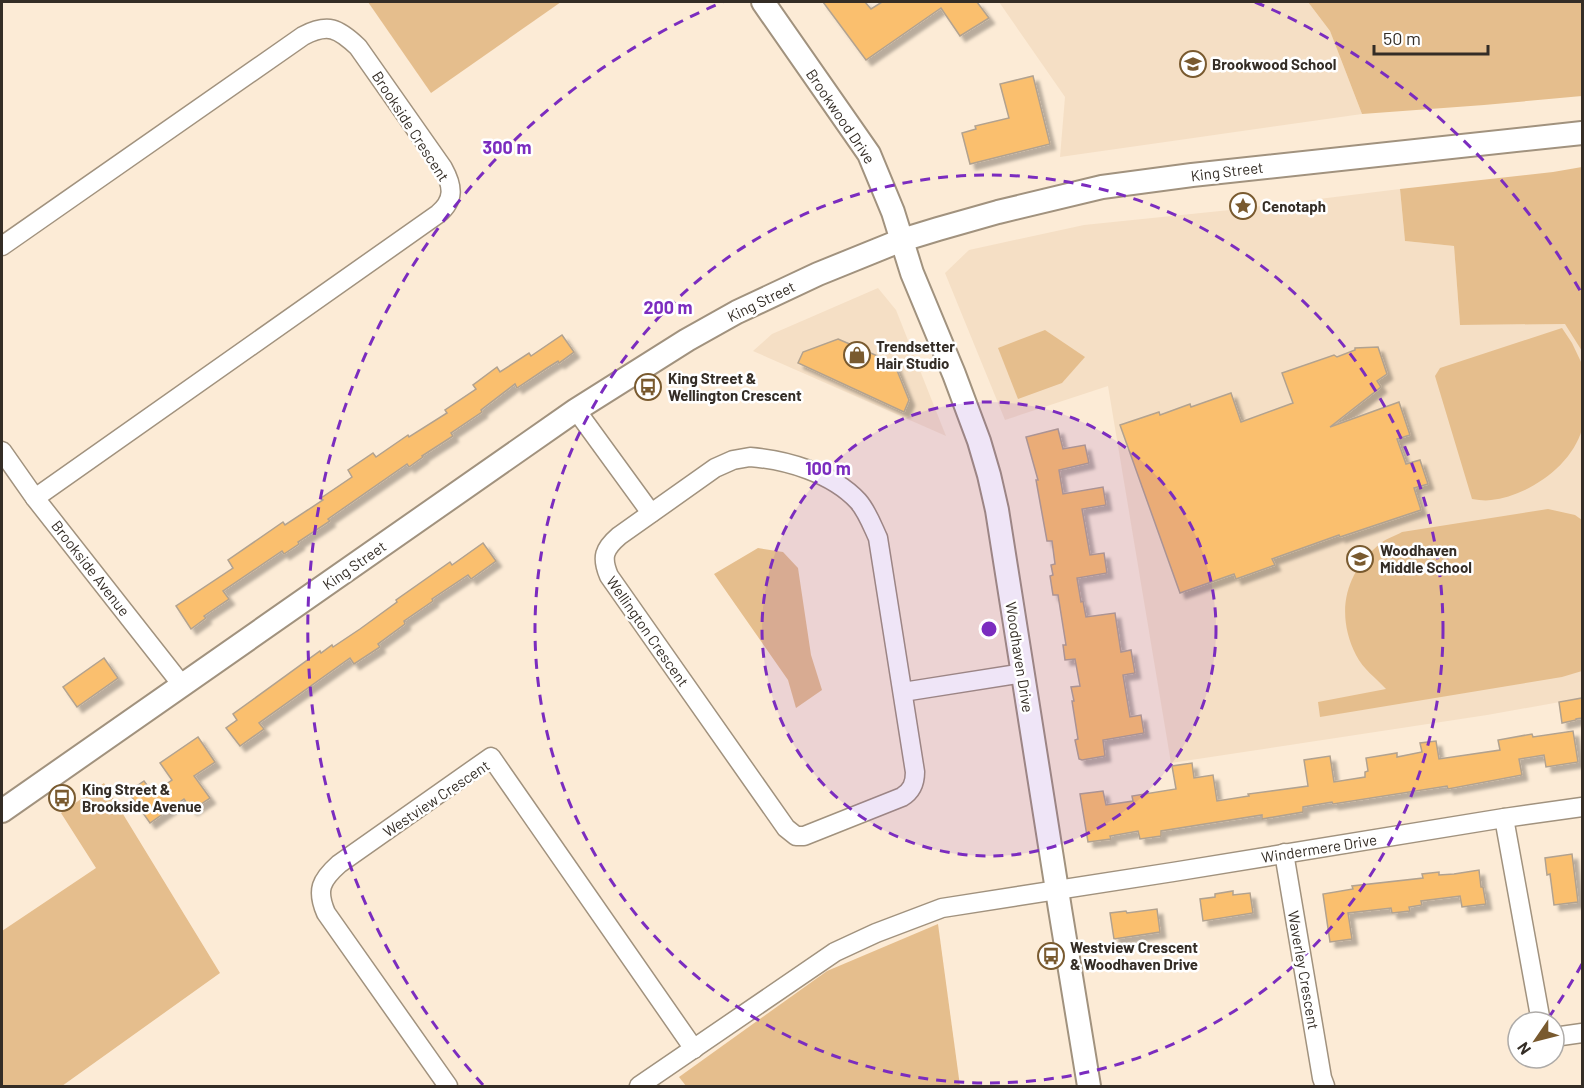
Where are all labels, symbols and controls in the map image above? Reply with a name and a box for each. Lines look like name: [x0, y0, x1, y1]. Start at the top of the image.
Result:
scale bar: [1374, 18, 1488, 56]
text: 50 m: [1383, 27, 1421, 49]
school or university icon: Brookwood School: [1178, 49, 1208, 79]
place label: Brookwood School: [1212, 55, 1337, 73]
street label: Brookwood Drive: [803, 65, 879, 167]
street label: Brookside Crescent: [369, 68, 453, 184]
text: 300 m: [483, 136, 531, 158]
street label: King Street: [1190, 158, 1264, 184]
place icon: Cenotaph: [1228, 191, 1258, 221]
place label: Cenotaph: [1262, 197, 1326, 215]
street label: King Street: [724, 277, 798, 325]
text: 200 m: [643, 296, 693, 318]
place label: Trendsetter Hair Studio: [876, 337, 955, 372]
shop icon: Trendsetter Hair Studio: [842, 340, 872, 370]
place label: King Street & Wellington Crescent: [668, 369, 802, 404]
bus stop icon: King Street & Wellington Crescent: [633, 372, 663, 402]
text: 100 m: [805, 457, 851, 479]
street label: Brookside Avenue: [48, 517, 134, 619]
street label: King Street: [319, 537, 389, 593]
place label: Woodhaven Middle School: [1380, 541, 1472, 576]
school or university icon: Woodhaven Middle School: [1345, 544, 1375, 574]
street label: Wellington Crescent: [603, 572, 693, 690]
street label: Woodhaven Drive: [1002, 600, 1038, 714]
centre of rings: [979, 619, 999, 639]
street label: Westview Crescent: [379, 756, 493, 840]
place label: King Street & Brookside Avenue: [82, 780, 202, 815]
bus stop icon: King Street & Brookside Avenue: [47, 783, 77, 813]
street label: Windermere Drive: [1260, 830, 1378, 866]
street label: Waverley Crescent: [1285, 909, 1323, 1031]
place label: Westview Crescent & Woodhaven Drive: [1070, 938, 1198, 973]
bus stop icon: Westview Crescent & Woodhaven Drive: [1036, 941, 1066, 971]
north arrow: [1506, 1010, 1566, 1070]
text: N: [1512, 1039, 1534, 1059]

